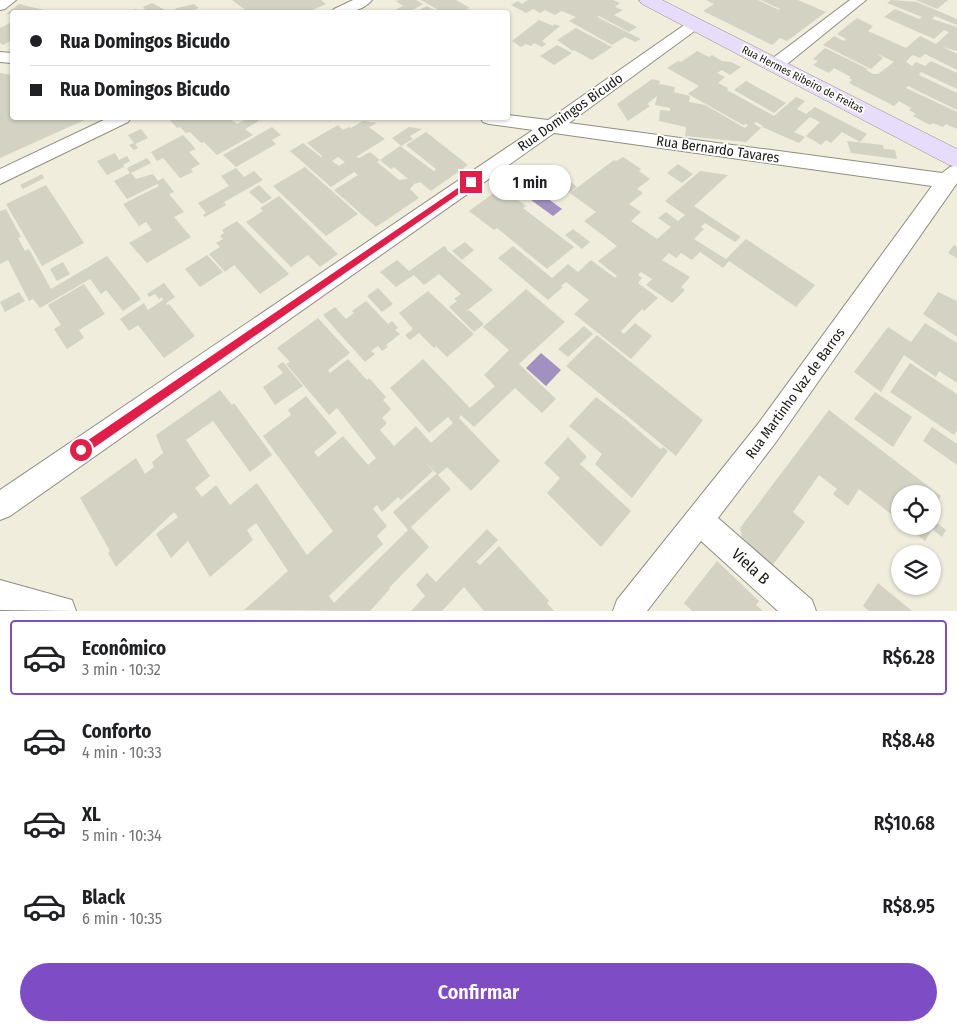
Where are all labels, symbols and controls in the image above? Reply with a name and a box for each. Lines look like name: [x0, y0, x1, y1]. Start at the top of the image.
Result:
text: Rua Domingos Bicudo: [60, 30, 230, 53]
street label: Rua Hermes Ribeiro de Freitas: [740, 43, 866, 116]
street label: Rua Domingos Bicudo: [514, 70, 626, 155]
text: Rua Domingos Bicudo: [60, 78, 230, 101]
street label: Rua Bernardo Tavares: [655, 132, 781, 167]
callout: 1 min: [488, 164, 571, 200]
route end: [460, 171, 482, 193]
text: 1 min: [513, 173, 547, 192]
street label: Rua Martinho Vaz de Barros: [742, 325, 849, 462]
route start: [70, 439, 92, 461]
map controls: [891, 485, 941, 595]
button: locate: [891, 485, 941, 535]
street label: Viela B: [728, 544, 774, 589]
button: layers: [891, 545, 941, 595]
icon: car: [22, 635, 67, 680]
text: Econômico: [82, 637, 166, 660]
text: R$6.28: [882, 646, 935, 669]
text: 3 min · 10:32: [82, 660, 161, 679]
icon: car: [22, 718, 67, 763]
text: Conforto: [82, 720, 151, 743]
text: R$8.48: [882, 729, 935, 752]
text: 4 min · 10:33: [82, 743, 162, 762]
icon: car: [22, 801, 67, 846]
text: XL: [82, 803, 101, 826]
text: R$10.68: [874, 812, 935, 835]
text: 5 min · 10:34: [82, 826, 162, 845]
icon: car: [22, 884, 67, 929]
text: Black: [82, 886, 125, 909]
text: R$8.95: [883, 895, 935, 918]
text: 6 min · 10:35: [82, 909, 162, 928]
button: Confirmar: [20, 963, 937, 1021]

